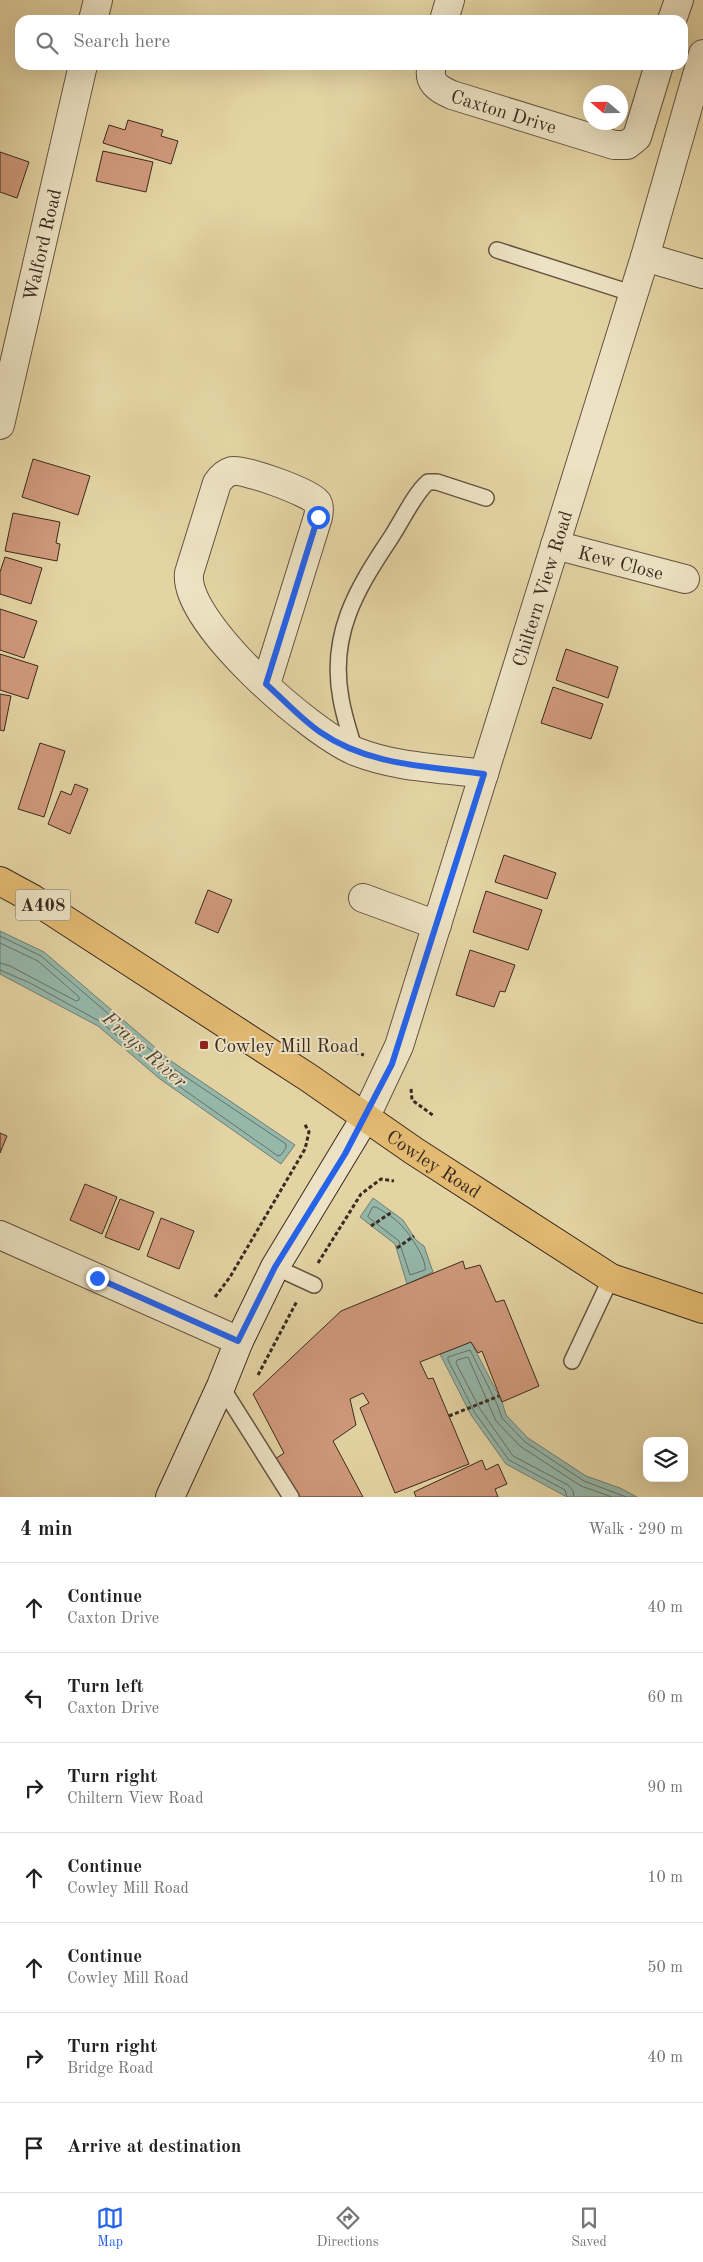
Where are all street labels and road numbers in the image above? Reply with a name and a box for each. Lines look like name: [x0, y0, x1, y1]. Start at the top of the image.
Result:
street label: Caxton Drive: [448, 88, 558, 139]
street label: Walford Road: [22, 187, 66, 303]
street label: Chiltern View Road: [511, 509, 577, 669]
street label: Kew Close: [575, 544, 665, 585]
road number: A408: [15, 890, 70, 920]
street label: Cowley Road: [382, 1128, 483, 1203]

